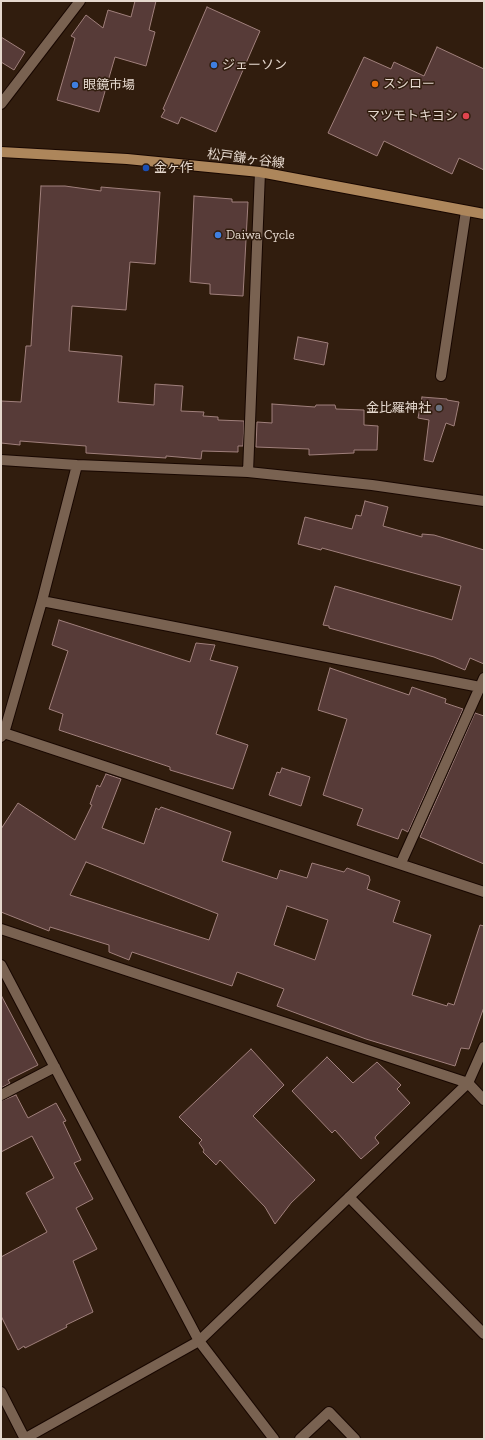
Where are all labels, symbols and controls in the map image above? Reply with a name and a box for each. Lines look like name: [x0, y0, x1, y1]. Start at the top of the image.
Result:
place label: ジェーソン: [222, 57, 287, 73]
marker: ジェーソン: [209, 60, 219, 70]
place label: スシロー: [383, 76, 435, 92]
place label: 眼鏡市場: [83, 77, 135, 93]
marker: スシロー: [370, 79, 380, 89]
marker: 眼鏡市場: [70, 80, 80, 90]
place label: マツモトキヨシ: [367, 108, 458, 124]
marker: マツモトキヨシ: [461, 111, 471, 121]
street label: 松戸鎌ヶ谷線: [206, 147, 286, 171]
place label: 金ヶ作: [154, 160, 193, 176]
marker: 金ヶ作: [141, 163, 151, 173]
place label: Daiwa Cycle: [226, 227, 295, 243]
marker: Daiwa Cycle: [213, 230, 223, 240]
place label: 金比羅神社: [366, 400, 431, 416]
marker: 金比羅神社: [434, 403, 444, 413]

